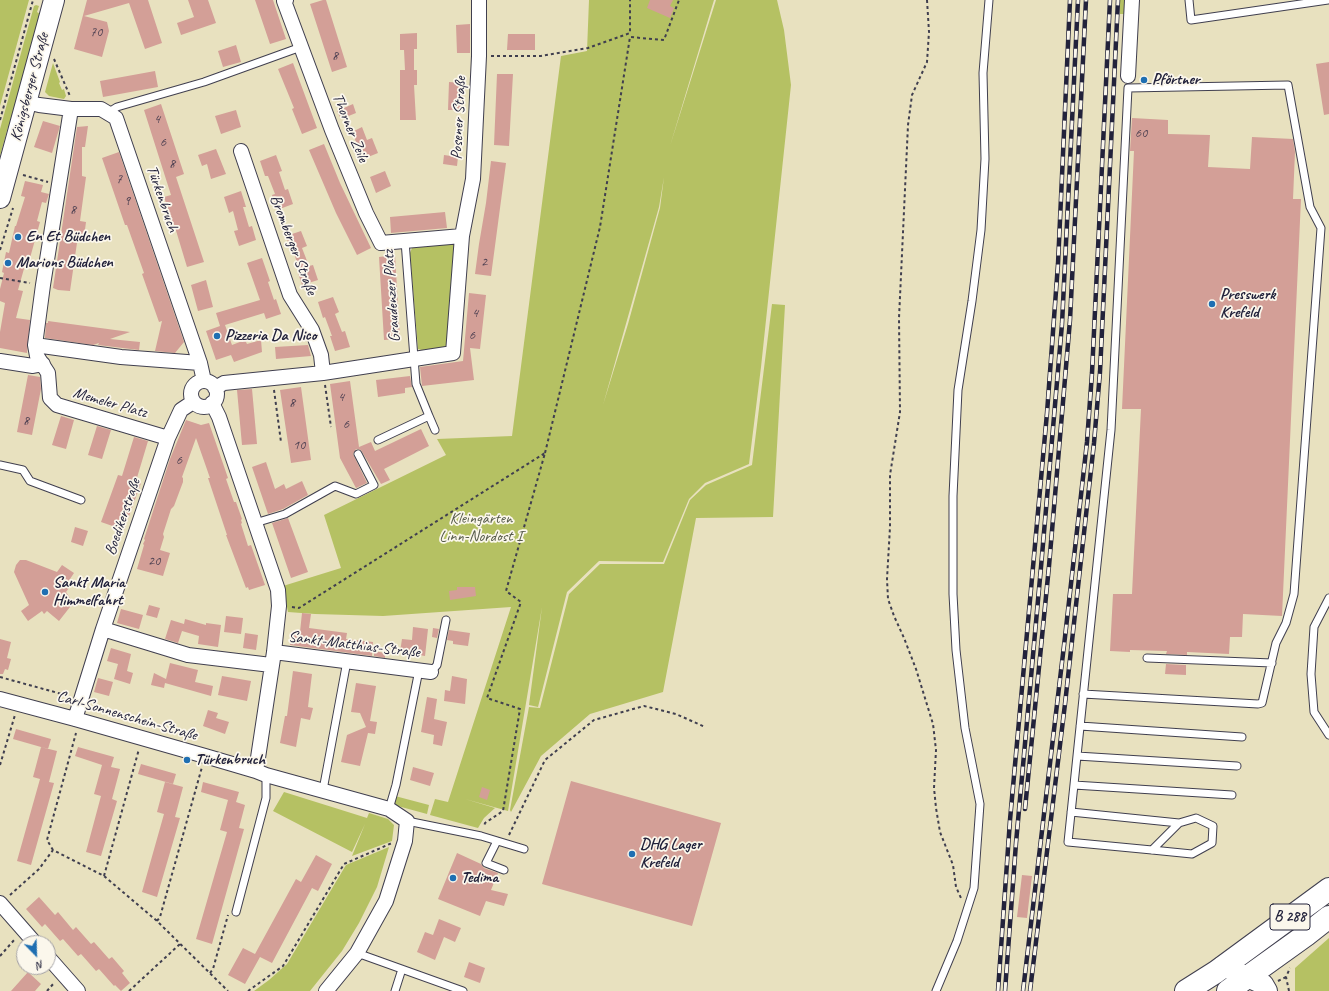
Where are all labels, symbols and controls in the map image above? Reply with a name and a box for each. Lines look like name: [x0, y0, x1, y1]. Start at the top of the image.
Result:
house number: 70: [90, 24, 102, 40]
street label: Königsberger Straße: [6, 31, 54, 143]
house number: 8: [332, 48, 338, 64]
place label: Pförtner: [1152, 70, 1200, 90]
marker: Pförtner: [1139, 75, 1149, 85]
street label: Posener Straße: [447, 76, 471, 160]
street label: Thorner Zeile: [328, 91, 372, 165]
house number: 4: [154, 111, 160, 127]
house number: 60: [1135, 125, 1147, 141]
house number: 6: [160, 134, 166, 150]
house number: 8: [169, 156, 175, 172]
street label: Türkenbruch: [142, 163, 182, 235]
house number: 7: [116, 171, 122, 187]
street label: Bromberger Straße: [265, 192, 321, 298]
house number: 9: [124, 193, 130, 209]
house number: 8: [70, 202, 76, 218]
place label: En Et Büdchen: [26, 227, 110, 247]
marker: En Et Büdchen: [13, 232, 23, 242]
street label: Graudenzer Platz: [379, 249, 405, 343]
place label: Marions Büdchen: [16, 253, 113, 273]
house number: 2: [481, 254, 487, 270]
marker: Marions Büdchen: [3, 258, 13, 268]
place label: Presswerk Krefeld: [1220, 285, 1275, 323]
marker: Presswerk Krefeld: [1207, 299, 1217, 309]
house number: 4: [472, 305, 478, 321]
place label: Pizzeria Da Nico: [225, 326, 316, 346]
house number: 6: [469, 327, 475, 343]
marker: Pizzeria Da Nico: [212, 331, 222, 341]
street label: Memeler Platz: [71, 383, 149, 423]
house number: 4: [338, 389, 344, 405]
house number: 8: [289, 395, 295, 411]
house number: 8: [23, 413, 29, 429]
house number: 6: [343, 416, 349, 432]
house number: 10: [293, 437, 305, 453]
house number: 6: [176, 452, 182, 468]
street label: Boedikerstraße: [101, 476, 145, 558]
park label: Kleingärten Linn-Nordost I: [439, 509, 523, 547]
house number: 20: [148, 553, 160, 569]
place label: Sankt Maria Himmelfahrt: [53, 573, 125, 611]
marker: Sankt Maria Himmelfahrt: [40, 587, 50, 597]
street label: Sankt-Matthias-Straße: [287, 627, 421, 663]
street label: Carl-Sonnenschein-Straße: [55, 687, 199, 745]
place label: Türkenbruch: [195, 750, 265, 770]
marker: Türkenbruch: [182, 755, 192, 765]
place label: DHG Lager Krefeld: [640, 835, 701, 873]
marker: DHG Lager Krefeld: [627, 849, 637, 859]
place label: Tedima: [461, 868, 498, 888]
marker: Tedima: [448, 873, 458, 883]
road number: B 288: [1270, 904, 1310, 930]
north arrow: [16, 935, 56, 975]
text: N: [34, 957, 46, 973]

